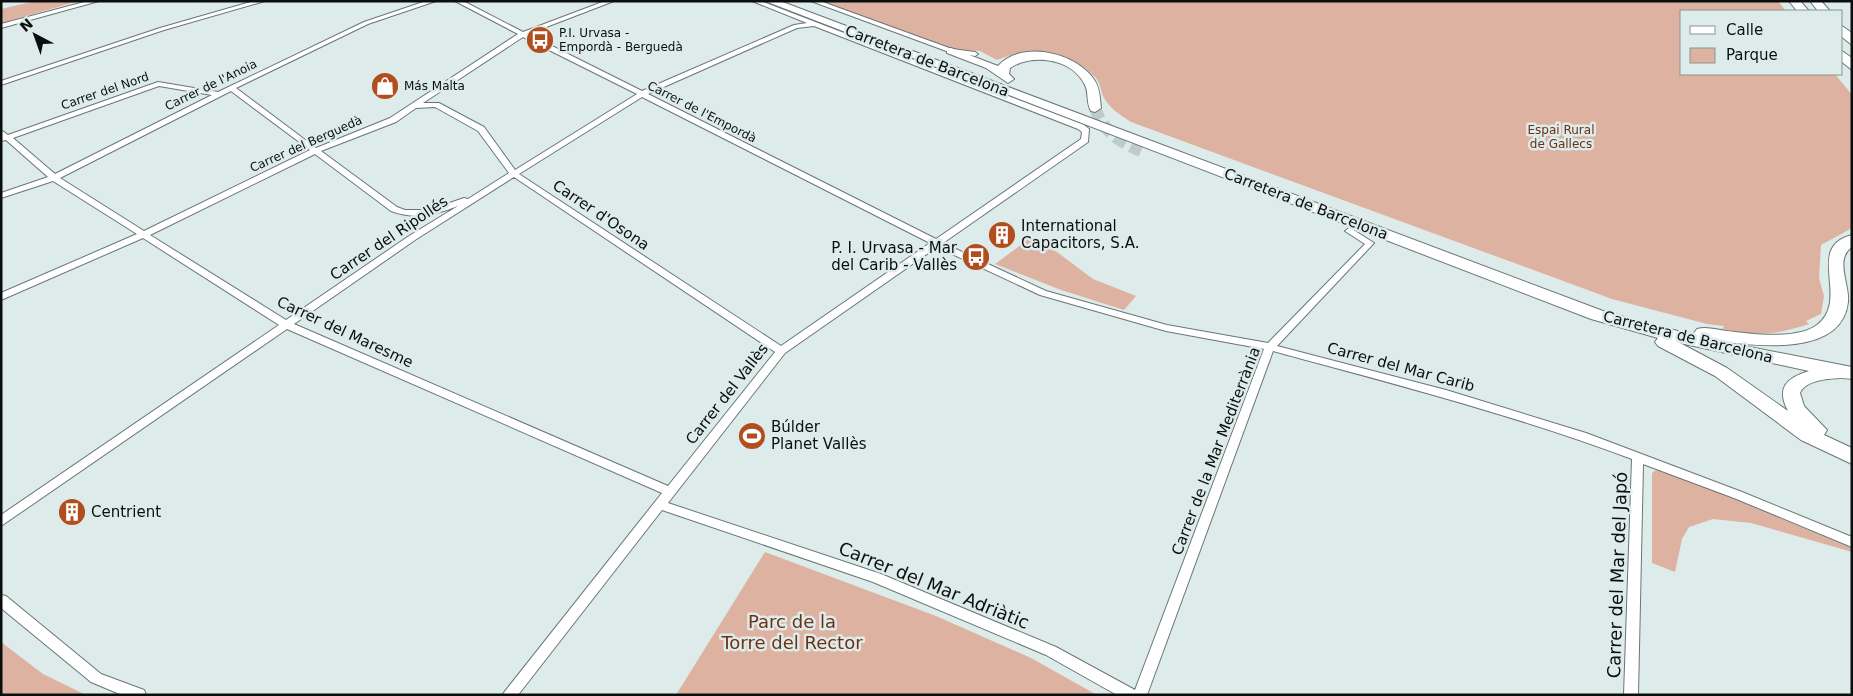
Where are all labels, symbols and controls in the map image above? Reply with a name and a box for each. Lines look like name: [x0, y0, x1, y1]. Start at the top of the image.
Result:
north arrow: [10, 10, 60, 60]
legend: [1680, 10, 1843, 75]
text: N: [17, 15, 36, 35]
street label: Carretera de Barcelona: [842, 21, 1012, 101]
text: Calle: [1726, 21, 1763, 39]
bus stop icon: P.I. Urvasa - Empordà - Berguedà: [525, 25, 555, 55]
place label: P.I. Urvasa - Empordà - Berguedà: [559, 26, 683, 54]
text: Parque: [1726, 46, 1778, 64]
street label: Carrer de l'Anoia: [163, 57, 259, 113]
street label: Carrer del Nord: [59, 69, 151, 113]
shop icon: Más Malta: [370, 71, 400, 101]
street label: Carrer de l'Empordà: [645, 78, 759, 146]
place label: Más Malta: [404, 79, 465, 93]
street label: Carrer del Berguedà: [248, 113, 364, 175]
park label: Espai Rural de Gallecs: [1528, 123, 1594, 151]
street label: Carretera de Barcelona: [1221, 164, 1391, 244]
street label: Carrer d'Osona: [549, 176, 653, 254]
street label: Carrer del Ripollés: [327, 192, 451, 284]
place label: International Capacitors, S.A.: [1021, 217, 1139, 252]
building icon: International Capacitors, S.A.: [987, 220, 1017, 250]
place label: P. I. Urvasa - Mar del Carib - Vallès: [831, 239, 958, 274]
bus stop icon: P. I. Urvasa - Mar del Carib - Vallès: [961, 242, 991, 272]
street label: Carrer del Maresme: [274, 293, 416, 371]
street label: Carretera de Barcelona: [1601, 307, 1775, 367]
street label: Carrer del Mar Carib: [1325, 339, 1477, 395]
street label: Carrer del Vallès: [682, 340, 772, 448]
street label: Carrer de la Mar Mediterrània: [1168, 344, 1264, 558]
place label: Búlder Planet Vallès: [771, 418, 867, 453]
sports icon: Búlder Planet Vallès: [737, 421, 767, 451]
street label: Carrer del Mar del Japó: [1603, 471, 1631, 679]
building icon: Centrient: [57, 497, 87, 527]
place label: Centrient: [91, 503, 161, 521]
street label: Carrer del Mar Adriàtic: [836, 537, 1032, 633]
park label: Parc de la Torre del Rector: [720, 611, 863, 653]

